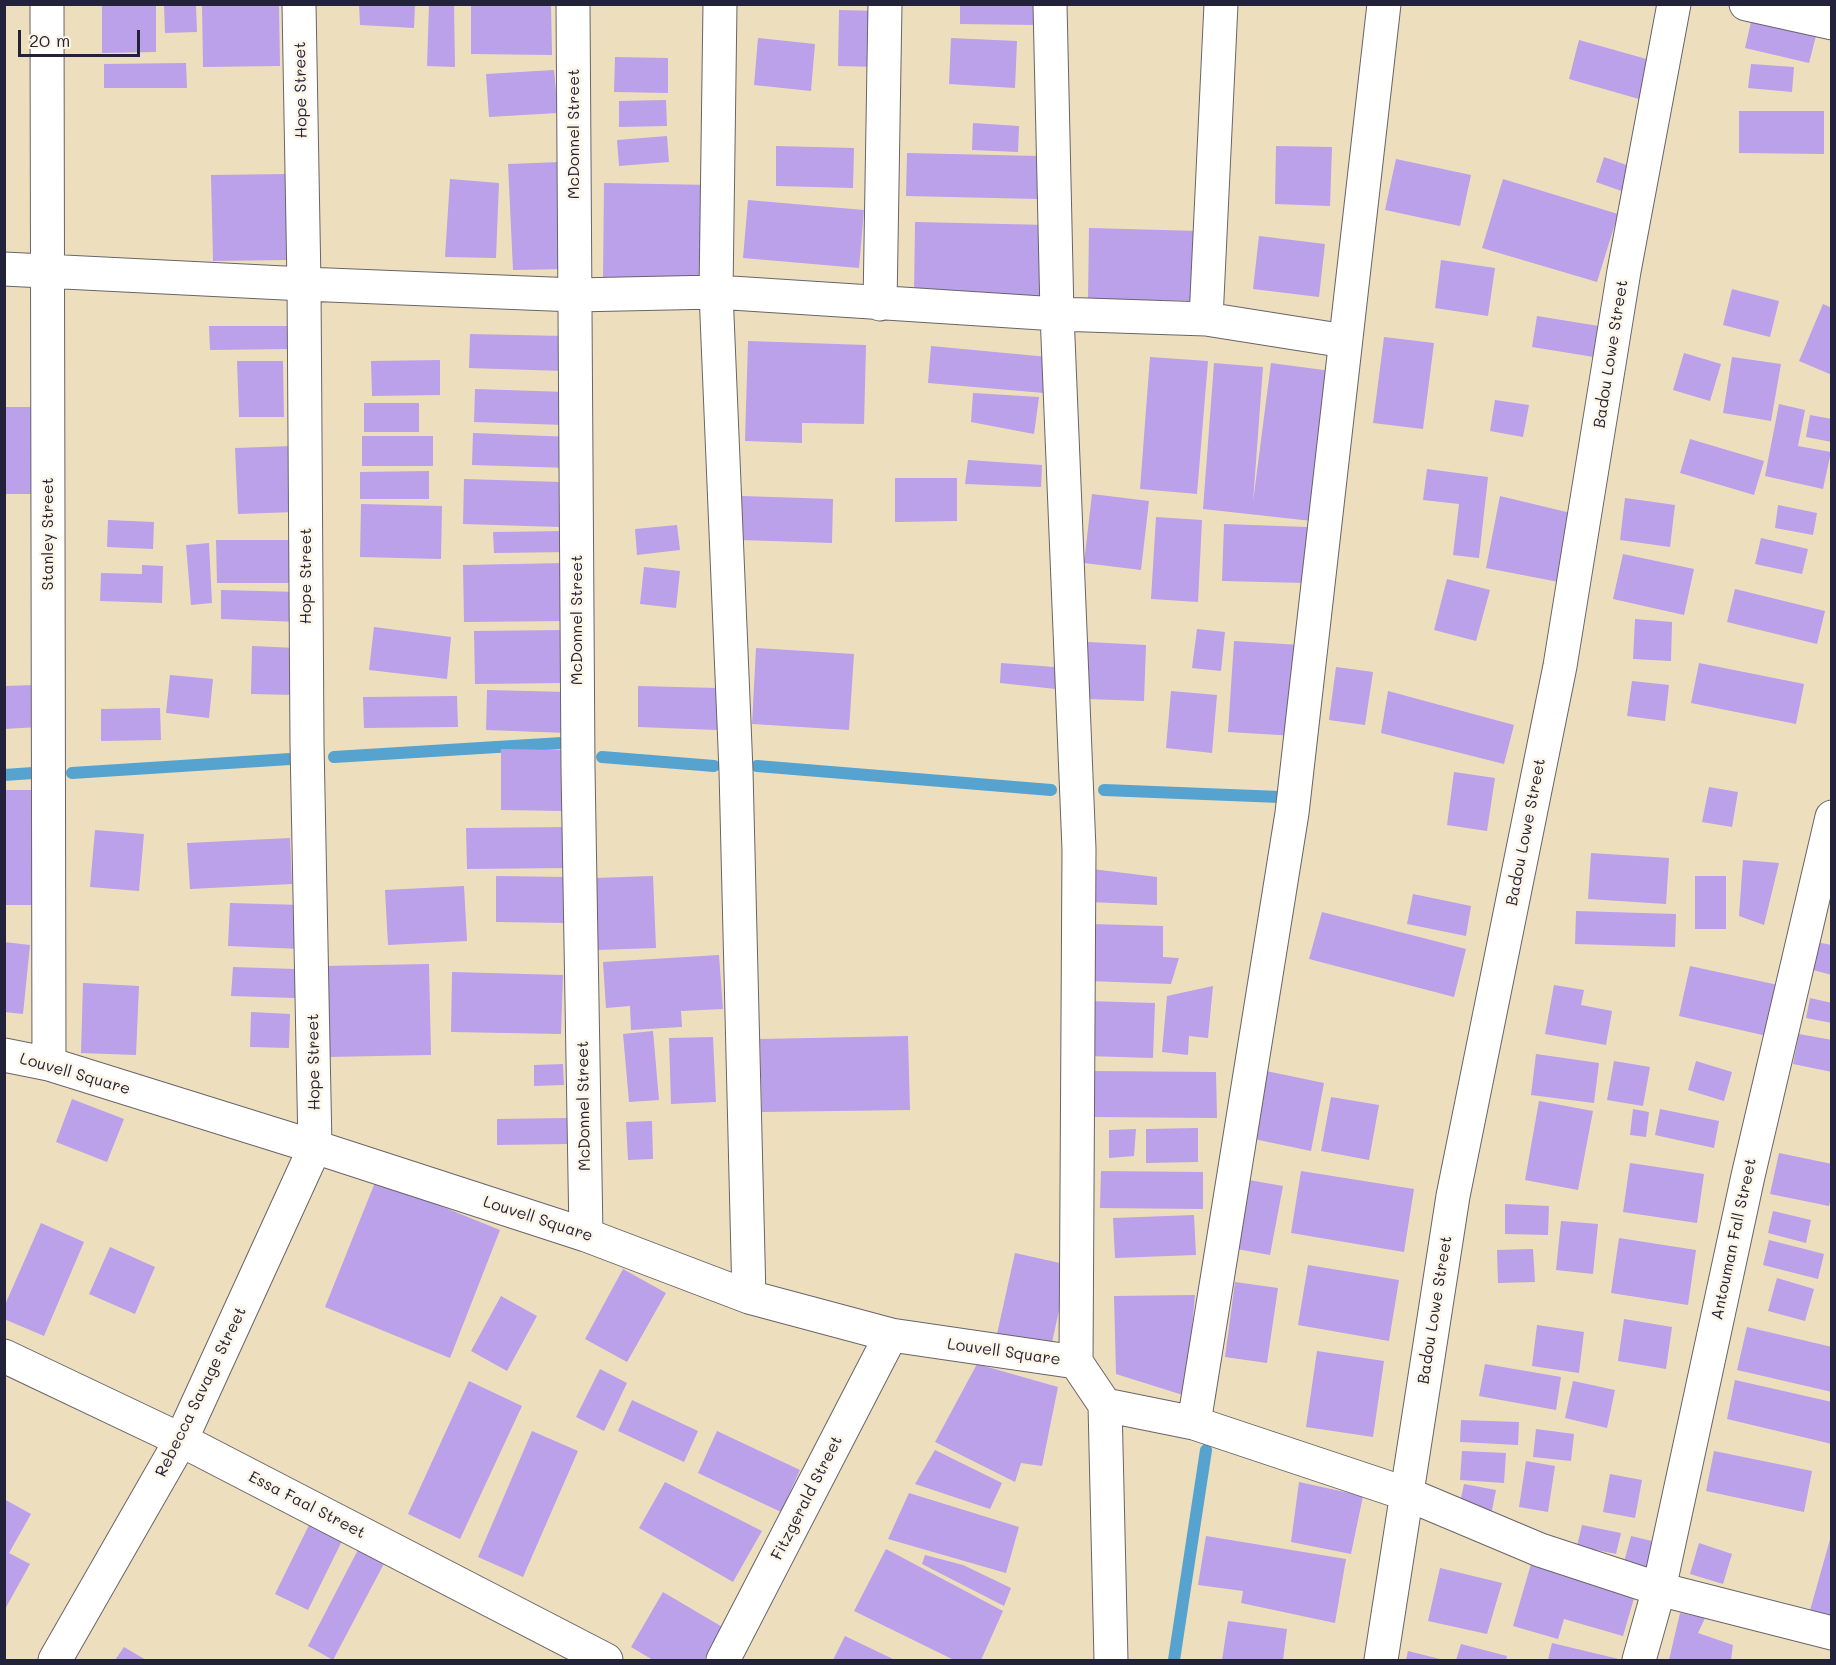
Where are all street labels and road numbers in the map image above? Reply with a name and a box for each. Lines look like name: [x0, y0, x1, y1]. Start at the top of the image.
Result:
street label: Hope Street: [291, 41, 311, 139]
street label: McDonnel Street: [564, 69, 584, 199]
street label: Badou Lowe Street: [1590, 279, 1632, 429]
street label: Stanley Street: [38, 477, 58, 591]
street label: Hope Street: [296, 528, 316, 624]
street label: McDonnel Street: [567, 555, 587, 685]
street label: Badou Lowe Street: [1502, 757, 1550, 907]
street label: Hope Street: [304, 1013, 324, 1111]
street label: McDonnel Street: [573, 1041, 595, 1171]
street label: Louvell Square: [18, 1049, 132, 1099]
street label: Antouman Fall Street: [1707, 1156, 1761, 1322]
street label: Louvell Square: [481, 1192, 595, 1246]
street label: Badou Lowe Street: [1414, 1235, 1456, 1385]
street label: Rebecca Savage Street: [151, 1304, 251, 1480]
street label: Louvell Square: [946, 1335, 1062, 1369]
street label: Fitzgerald Street: [767, 1433, 847, 1563]
street label: Essa Faal Street: [245, 1467, 369, 1543]

